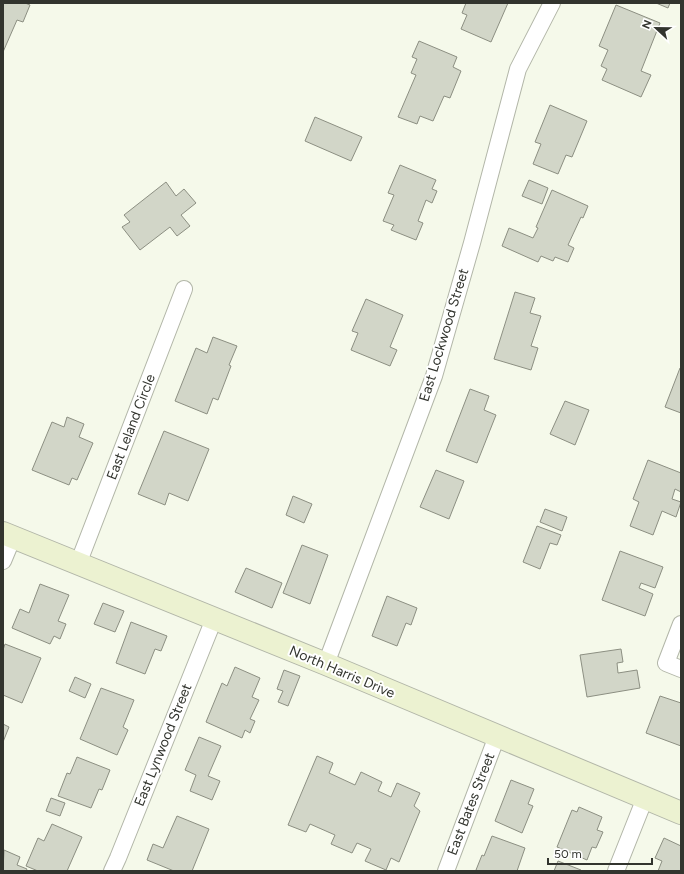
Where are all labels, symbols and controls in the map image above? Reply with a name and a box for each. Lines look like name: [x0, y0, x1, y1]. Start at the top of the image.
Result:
north arrow: [636, 8, 676, 48]
text: N: [640, 18, 655, 31]
street label: East Lockwood Street: [416, 266, 472, 404]
street label: East Leland Circle: [103, 371, 159, 482]
street label: North Harris Drive: [287, 642, 398, 702]
street label: East Lynwood Street: [131, 681, 195, 809]
street label: East Bates Street: [444, 750, 498, 858]
scale bar: [548, 840, 652, 866]
text: 50 m: [554, 847, 582, 861]

